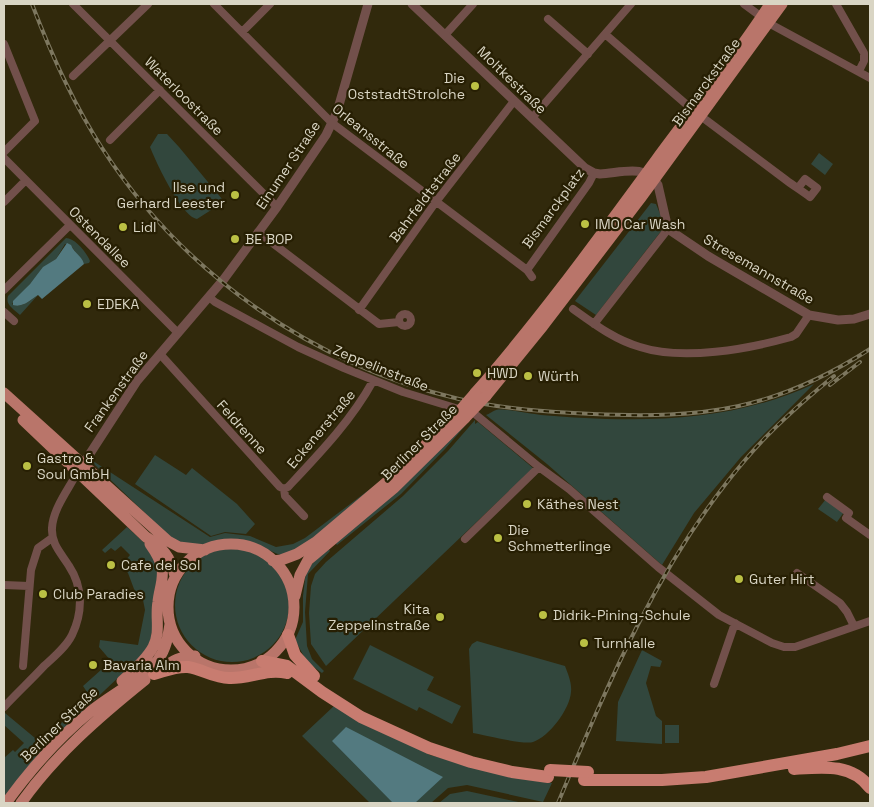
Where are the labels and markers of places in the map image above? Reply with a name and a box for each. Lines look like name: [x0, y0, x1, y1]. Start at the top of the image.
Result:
place label: Die OststadtStrolche: [348, 69, 465, 103]
marker: Die OststadtStrolche: [469, 80, 481, 92]
place label: Ilse und Gerhard Leester: [117, 178, 225, 212]
marker: Ilse und Gerhard Leester: [229, 189, 241, 201]
place label: IMO Car Wash: [595, 215, 685, 233]
place label: Lidl: [133, 218, 157, 236]
marker: IMO Car Wash: [579, 218, 591, 230]
marker: Lidl: [117, 221, 129, 233]
place label: BE BOP: [245, 230, 293, 248]
marker: BE BOP: [229, 233, 241, 245]
place label: EDEKA: [97, 295, 140, 313]
marker: EDEKA: [81, 298, 93, 310]
place label: HWD: [487, 364, 518, 382]
marker: HWD: [471, 367, 483, 379]
place label: Würth: [538, 367, 579, 385]
marker: Würth: [522, 370, 534, 382]
place label: Gastro & Soul GmbH: [37, 449, 109, 483]
marker: Gastro & Soul GmbH: [21, 460, 33, 472]
place label: Käthes Nest: [537, 495, 619, 513]
marker: Käthes Nest: [521, 498, 533, 510]
place label: Die Schmetterlinge: [508, 521, 611, 555]
marker: Die Schmetterlinge: [492, 532, 504, 544]
place label: Cafe del Sol: [121, 556, 200, 574]
marker: Cafe del Sol: [105, 559, 117, 571]
place label: Guter Hirt: [749, 570, 815, 588]
marker: Guter Hirt: [733, 573, 745, 585]
place label: Club Paradies: [53, 585, 144, 603]
marker: Club Paradies: [37, 588, 49, 600]
place label: Kita Zeppelinstraße: [328, 600, 430, 634]
place label: Didrik-Pining-Schule: [553, 606, 690, 624]
marker: Didrik-Pining-Schule: [537, 609, 549, 621]
marker: Kita Zeppelinstraße: [434, 611, 446, 623]
place label: Turnhalle: [594, 634, 655, 652]
marker: Turnhalle: [578, 637, 590, 649]
place label: Bavaria Alm: [103, 656, 180, 674]
marker: Bavaria Alm: [87, 659, 99, 671]

